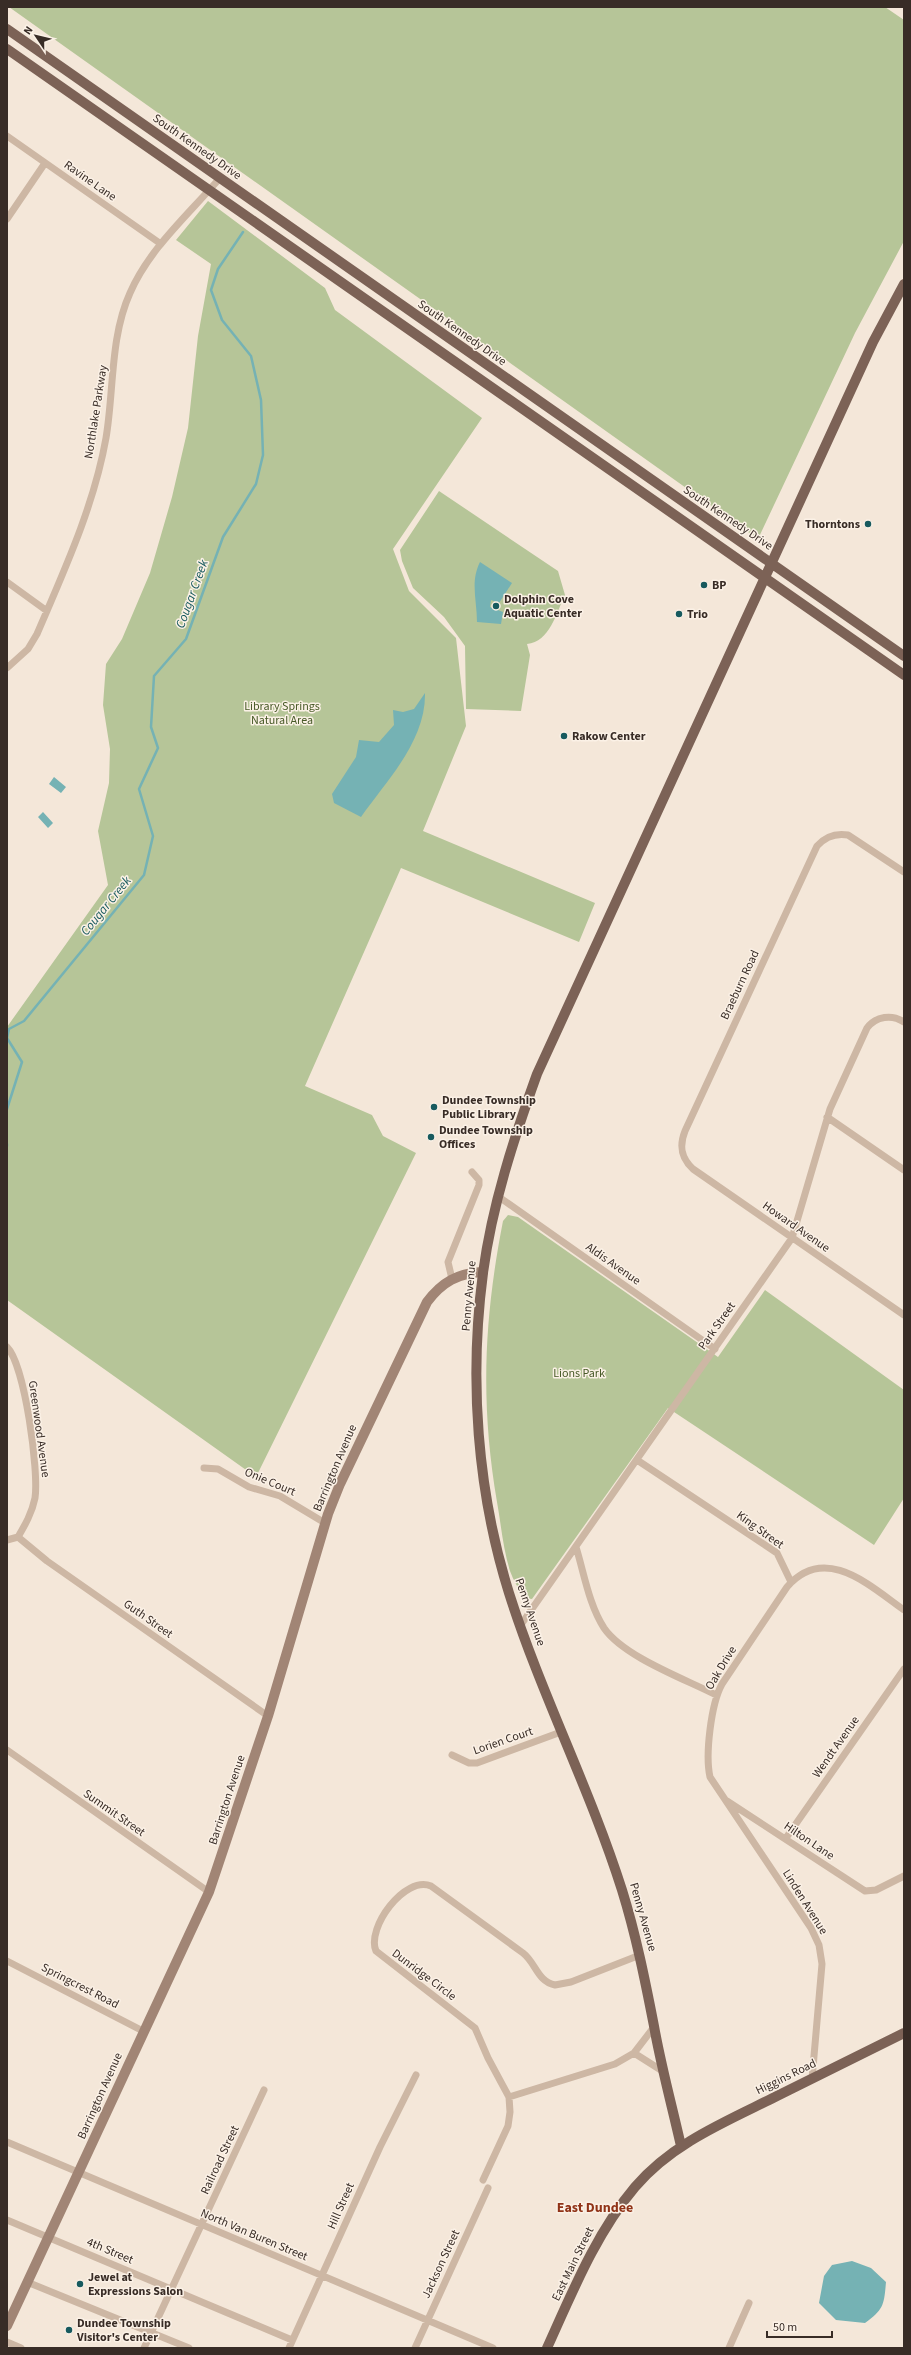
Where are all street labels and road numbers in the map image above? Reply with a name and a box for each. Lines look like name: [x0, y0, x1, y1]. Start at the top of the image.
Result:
street label: South Kennedy Drive: [149, 110, 245, 184]
street label: Ravine Lane: [60, 157, 120, 205]
street label: South Kennedy Drive: [414, 296, 510, 370]
street label: Northlake Parkway: [80, 363, 112, 460]
street label: South Kennedy Drive: [680, 482, 776, 554]
street label: Braeburn Road: [716, 947, 764, 1023]
street label: Howard Avenue: [759, 1197, 833, 1257]
street label: Aldis Avenue: [582, 1239, 644, 1289]
street label: Penny Avenue: [457, 1260, 481, 1332]
street label: Park Street: [694, 1299, 740, 1353]
street label: Greenwood Avenue: [24, 1380, 54, 1479]
street label: Barrington Avenue: [309, 1422, 361, 1514]
street label: Onie Court: [242, 1464, 298, 1500]
street label: King Street: [733, 1507, 787, 1553]
street label: Penny Avenue: [510, 1576, 550, 1648]
street label: Guth Street: [120, 1596, 176, 1642]
street label: Oak Drive: [701, 1643, 741, 1693]
street label: Wendt Avenue: [808, 1713, 864, 1781]
street label: Lorien Court: [471, 1723, 535, 1759]
street label: Barrington Avenue: [204, 1753, 250, 1847]
street label: Summit Street: [80, 1785, 148, 1841]
street label: Hilton Lane: [780, 1818, 838, 1864]
street label: Linden Avenue: [778, 1866, 832, 1938]
street label: Penny Avenue: [625, 1881, 661, 1953]
street label: Dunridge Circle: [388, 1945, 460, 2005]
street label: Springcrest Road: [38, 1959, 122, 2013]
street label: Barrington Avenue: [73, 2050, 127, 2142]
street label: Higgins Road: [753, 2055, 819, 2099]
street label: Railroad Street: [197, 2123, 243, 2197]
street label: Hill Street: [323, 2180, 359, 2232]
street label: North Van Buren Street: [198, 2205, 310, 2265]
street label: East Main Street: [548, 2224, 598, 2304]
street label: Jackson Street: [418, 2227, 464, 2301]
street label: 4th Street: [84, 2234, 136, 2268]

